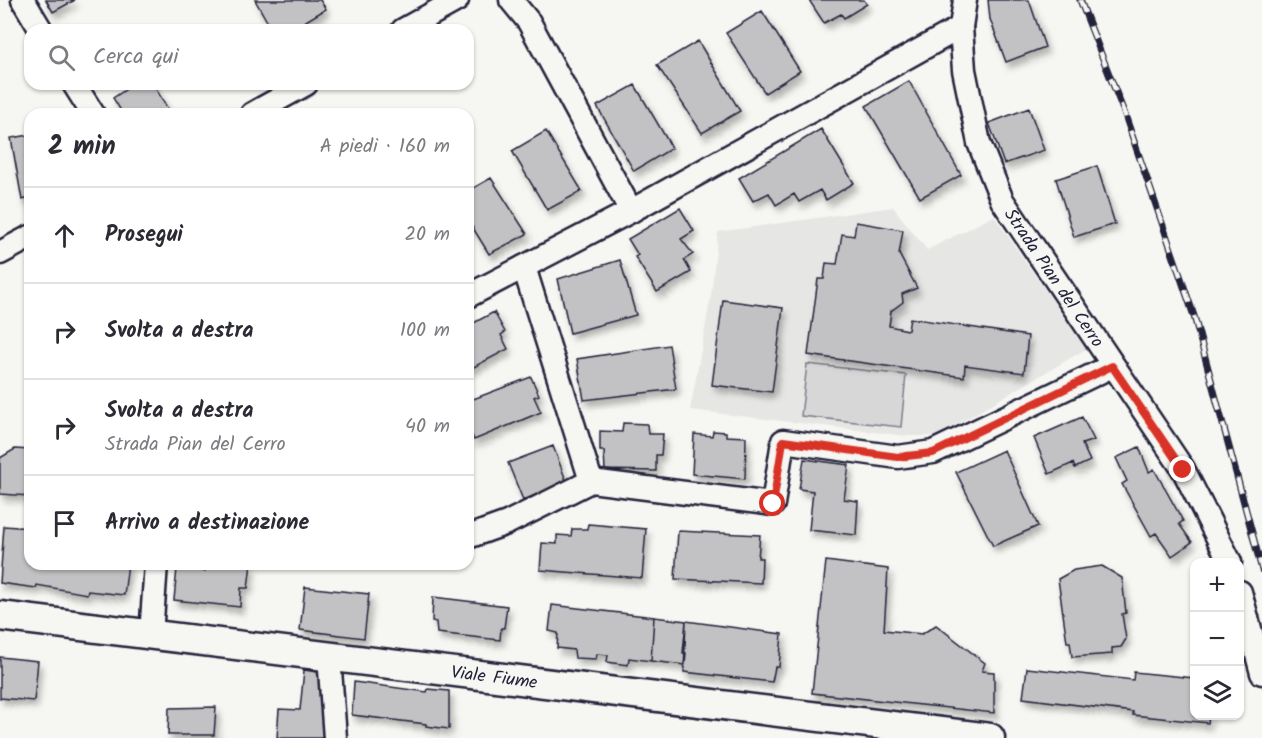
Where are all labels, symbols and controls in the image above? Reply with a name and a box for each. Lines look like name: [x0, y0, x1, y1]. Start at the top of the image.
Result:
search box: [24, 24, 474, 90]
text: Cerca qui: [93, 40, 179, 75]
icon: search: [45, 41, 78, 74]
text: 2 min: [48, 126, 116, 168]
text: A piedi · 160 m: [320, 131, 450, 163]
street label: Strada Pian del Cerro: [996, 203, 1110, 354]
text: Prosegui: [105, 218, 183, 253]
icon: ahead: [48, 219, 81, 252]
text: 20 m: [404, 219, 450, 251]
text: Svolta a destra: [105, 314, 254, 349]
icon: right: [48, 315, 81, 348]
text: 100 m: [400, 315, 450, 347]
text: Svolta a destra: [105, 394, 254, 429]
icon: right: [48, 411, 81, 444]
text: 40 m: [405, 411, 450, 443]
text: Strada Pian del Cerro: [105, 429, 286, 461]
route end: [1169, 456, 1195, 482]
route start: [759, 490, 785, 516]
text: Arrivo a destinazione: [105, 506, 309, 541]
icon: arrive: [48, 507, 81, 540]
map controls: [1190, 558, 1244, 720]
button: +: [1190, 558, 1244, 612]
button: −: [1190, 612, 1244, 666]
street label: Viale Fiume: [449, 659, 539, 698]
button: layers: [1190, 666, 1244, 720]

